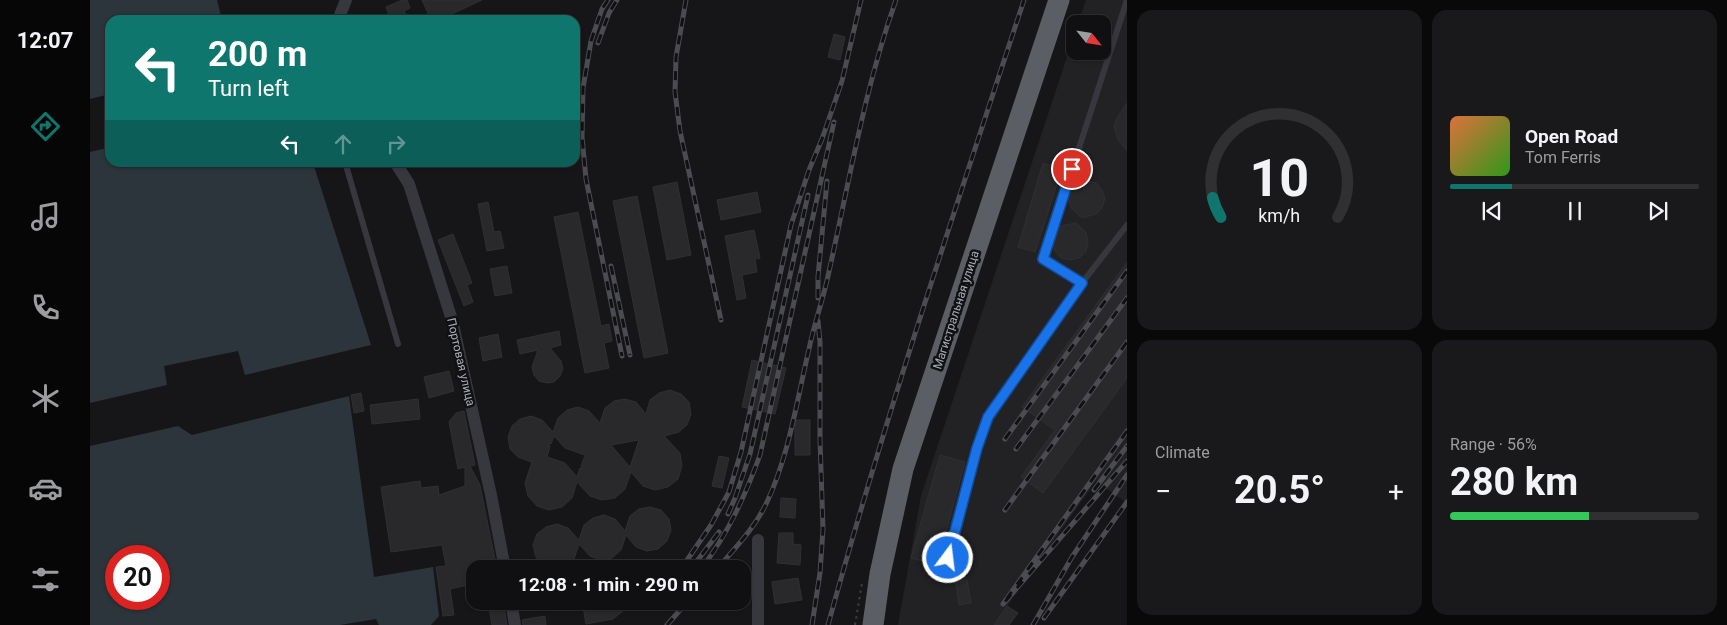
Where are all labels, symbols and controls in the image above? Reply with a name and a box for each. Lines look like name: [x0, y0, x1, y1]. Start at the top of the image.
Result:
north arrow: [1066, 15, 1111, 60]
map controls: [1066, 15, 1111, 60]
text: 12:07: [17, 28, 73, 53]
text: 200 m: [208, 34, 307, 75]
icon: left: [125, 35, 190, 100]
text: Turn left: [208, 76, 289, 101]
icon: directions: [28, 109, 63, 144]
text: Open Road: [1525, 125, 1618, 148]
icon: left: [276, 130, 304, 158]
icon: ahead: [329, 130, 357, 158]
icon: right: [382, 130, 410, 158]
pin: [1051, 148, 1093, 190]
text: 10: [1250, 148, 1309, 209]
text: Tom Ferris: [1525, 148, 1601, 167]
icon: arrive: [1058, 155, 1086, 183]
icon: previous: [1478, 197, 1506, 225]
icon: pause: [1561, 197, 1589, 225]
icon: next: [1644, 197, 1672, 225]
icon: music: [28, 199, 63, 234]
text: km/h: [1259, 205, 1300, 226]
street label: Магистральная улица: [930, 249, 982, 371]
icon: phone: [28, 290, 63, 325]
street label: Портовая улица: [444, 317, 478, 407]
icon: climate: [28, 381, 63, 416]
text: Range · 56%: [1450, 435, 1537, 454]
text: Climate: [1155, 443, 1210, 462]
text: 280 km: [1450, 460, 1578, 504]
text: 20.5°: [1234, 468, 1325, 512]
icon: car: [28, 471, 63, 506]
text: −: [1155, 475, 1171, 508]
text: +: [1388, 475, 1404, 508]
position arrow: [921, 531, 973, 583]
speed limit sign: 20: [105, 545, 170, 610]
icon: filters: [28, 562, 63, 597]
text: 12:08 · 1 min · 290 m: [518, 573, 699, 596]

